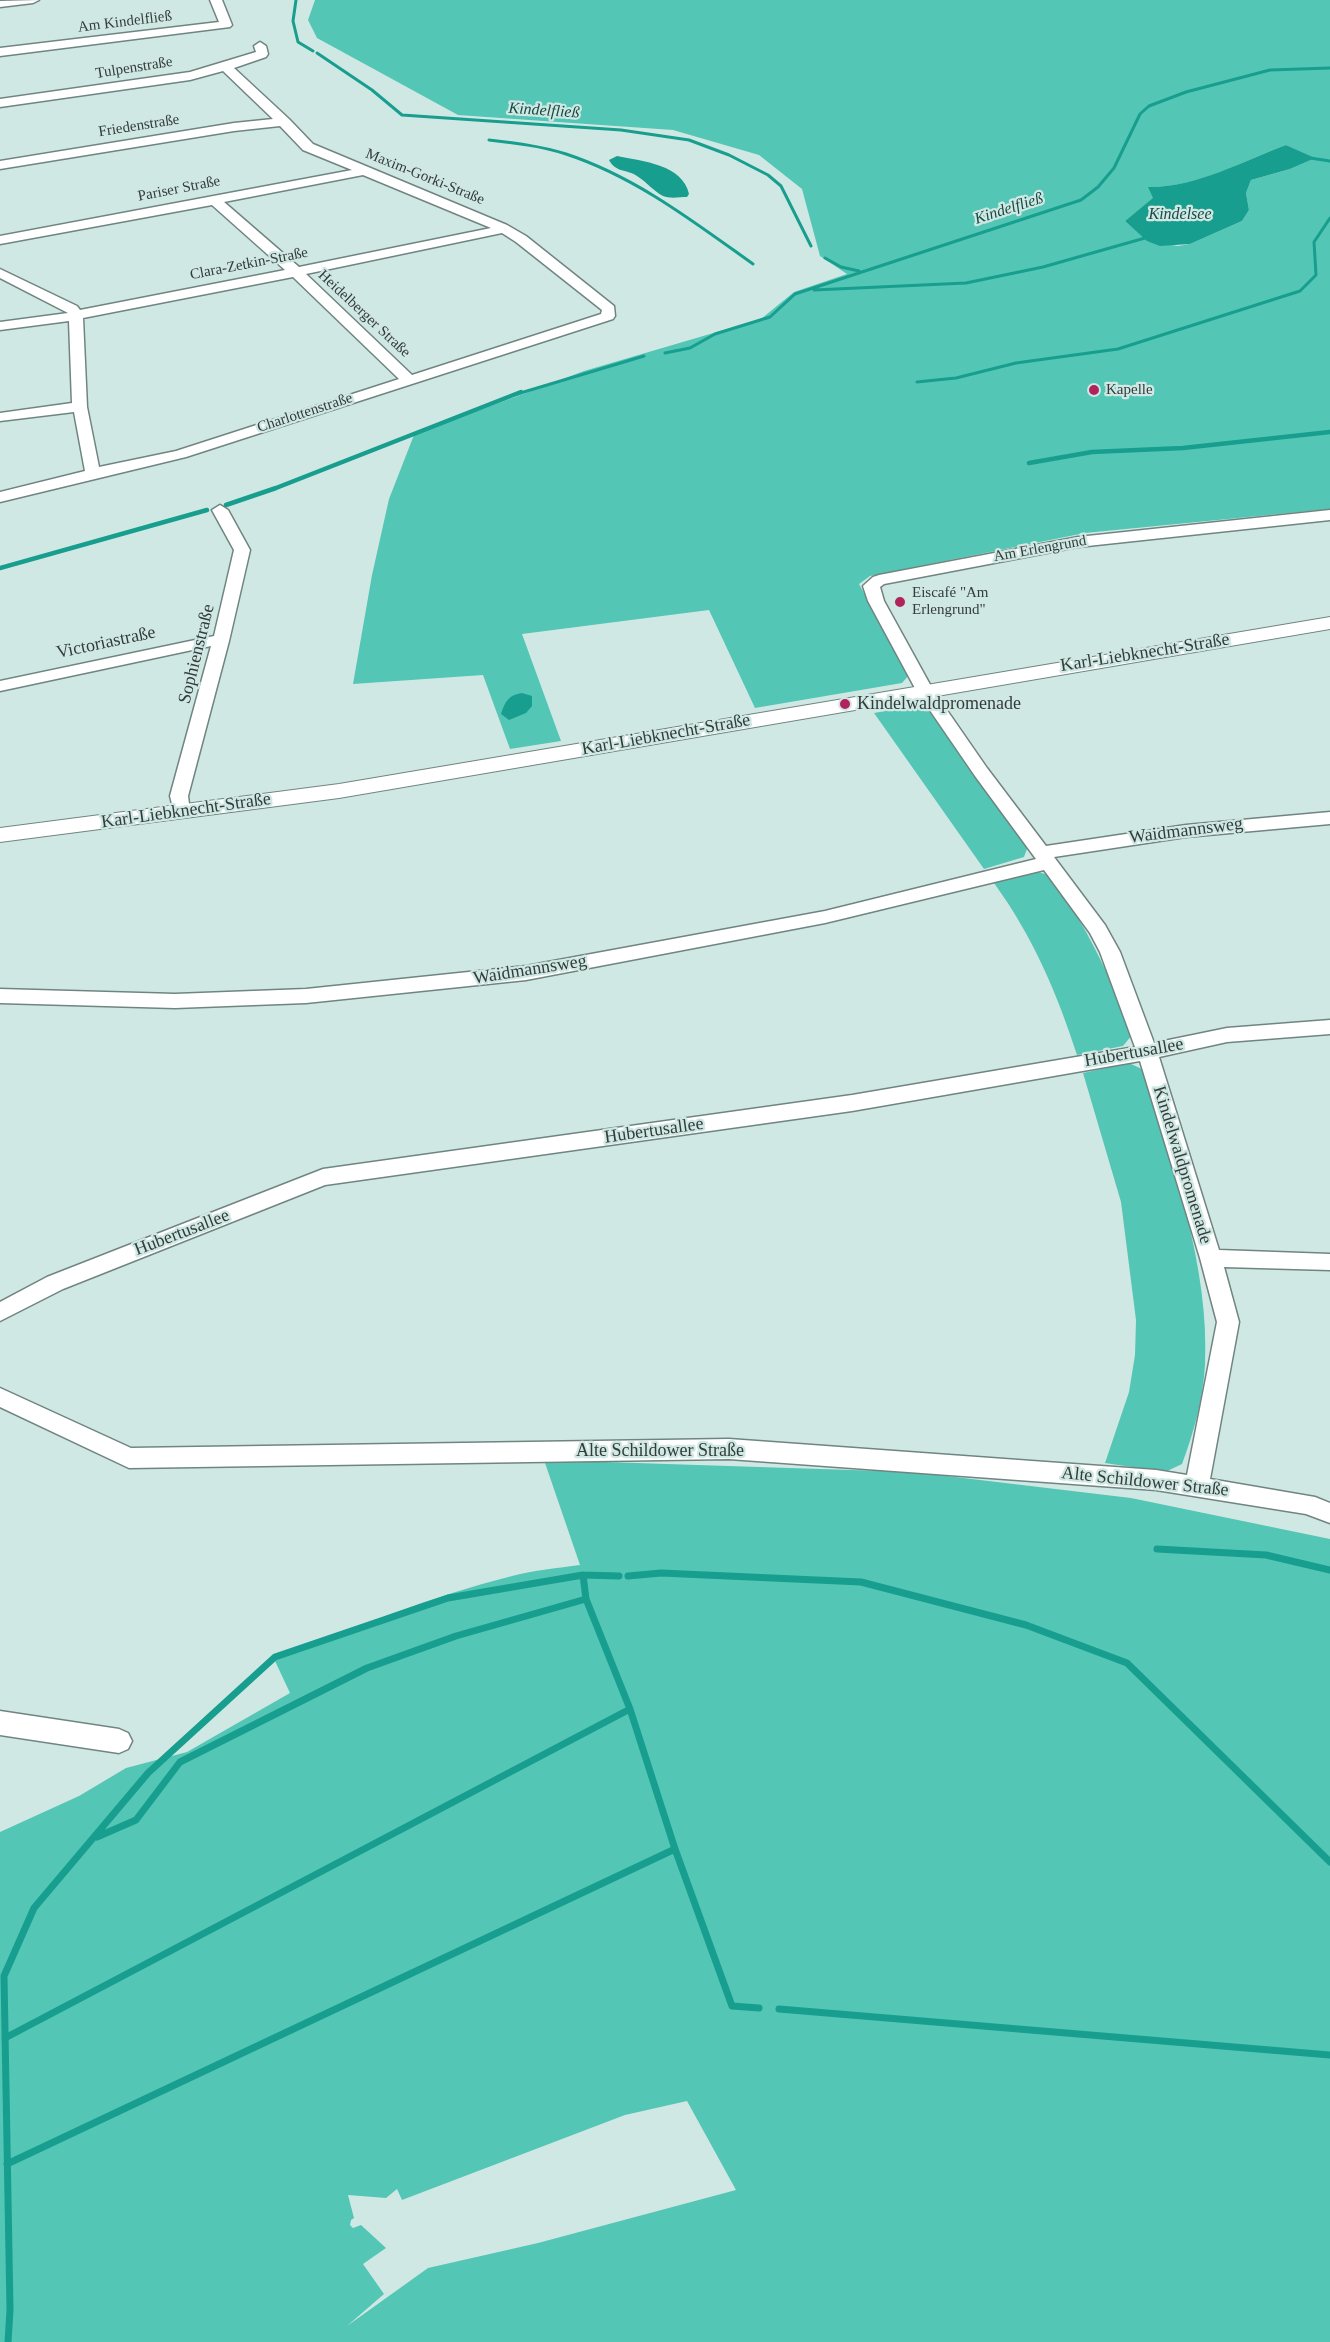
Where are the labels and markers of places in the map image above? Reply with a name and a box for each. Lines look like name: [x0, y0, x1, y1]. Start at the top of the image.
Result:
place label: Kapelle: [1106, 381, 1153, 399]
marker: Kapelle: [1087, 383, 1101, 397]
place label: Eiscafé "Am Erlengrund": [912, 584, 989, 619]
marker: Eiscafé "Am Erlengrund": [893, 595, 907, 609]
place label: Kindelwaldpromenade: [857, 693, 1021, 715]
marker: Kindelwaldpromenade: [838, 697, 852, 711]

